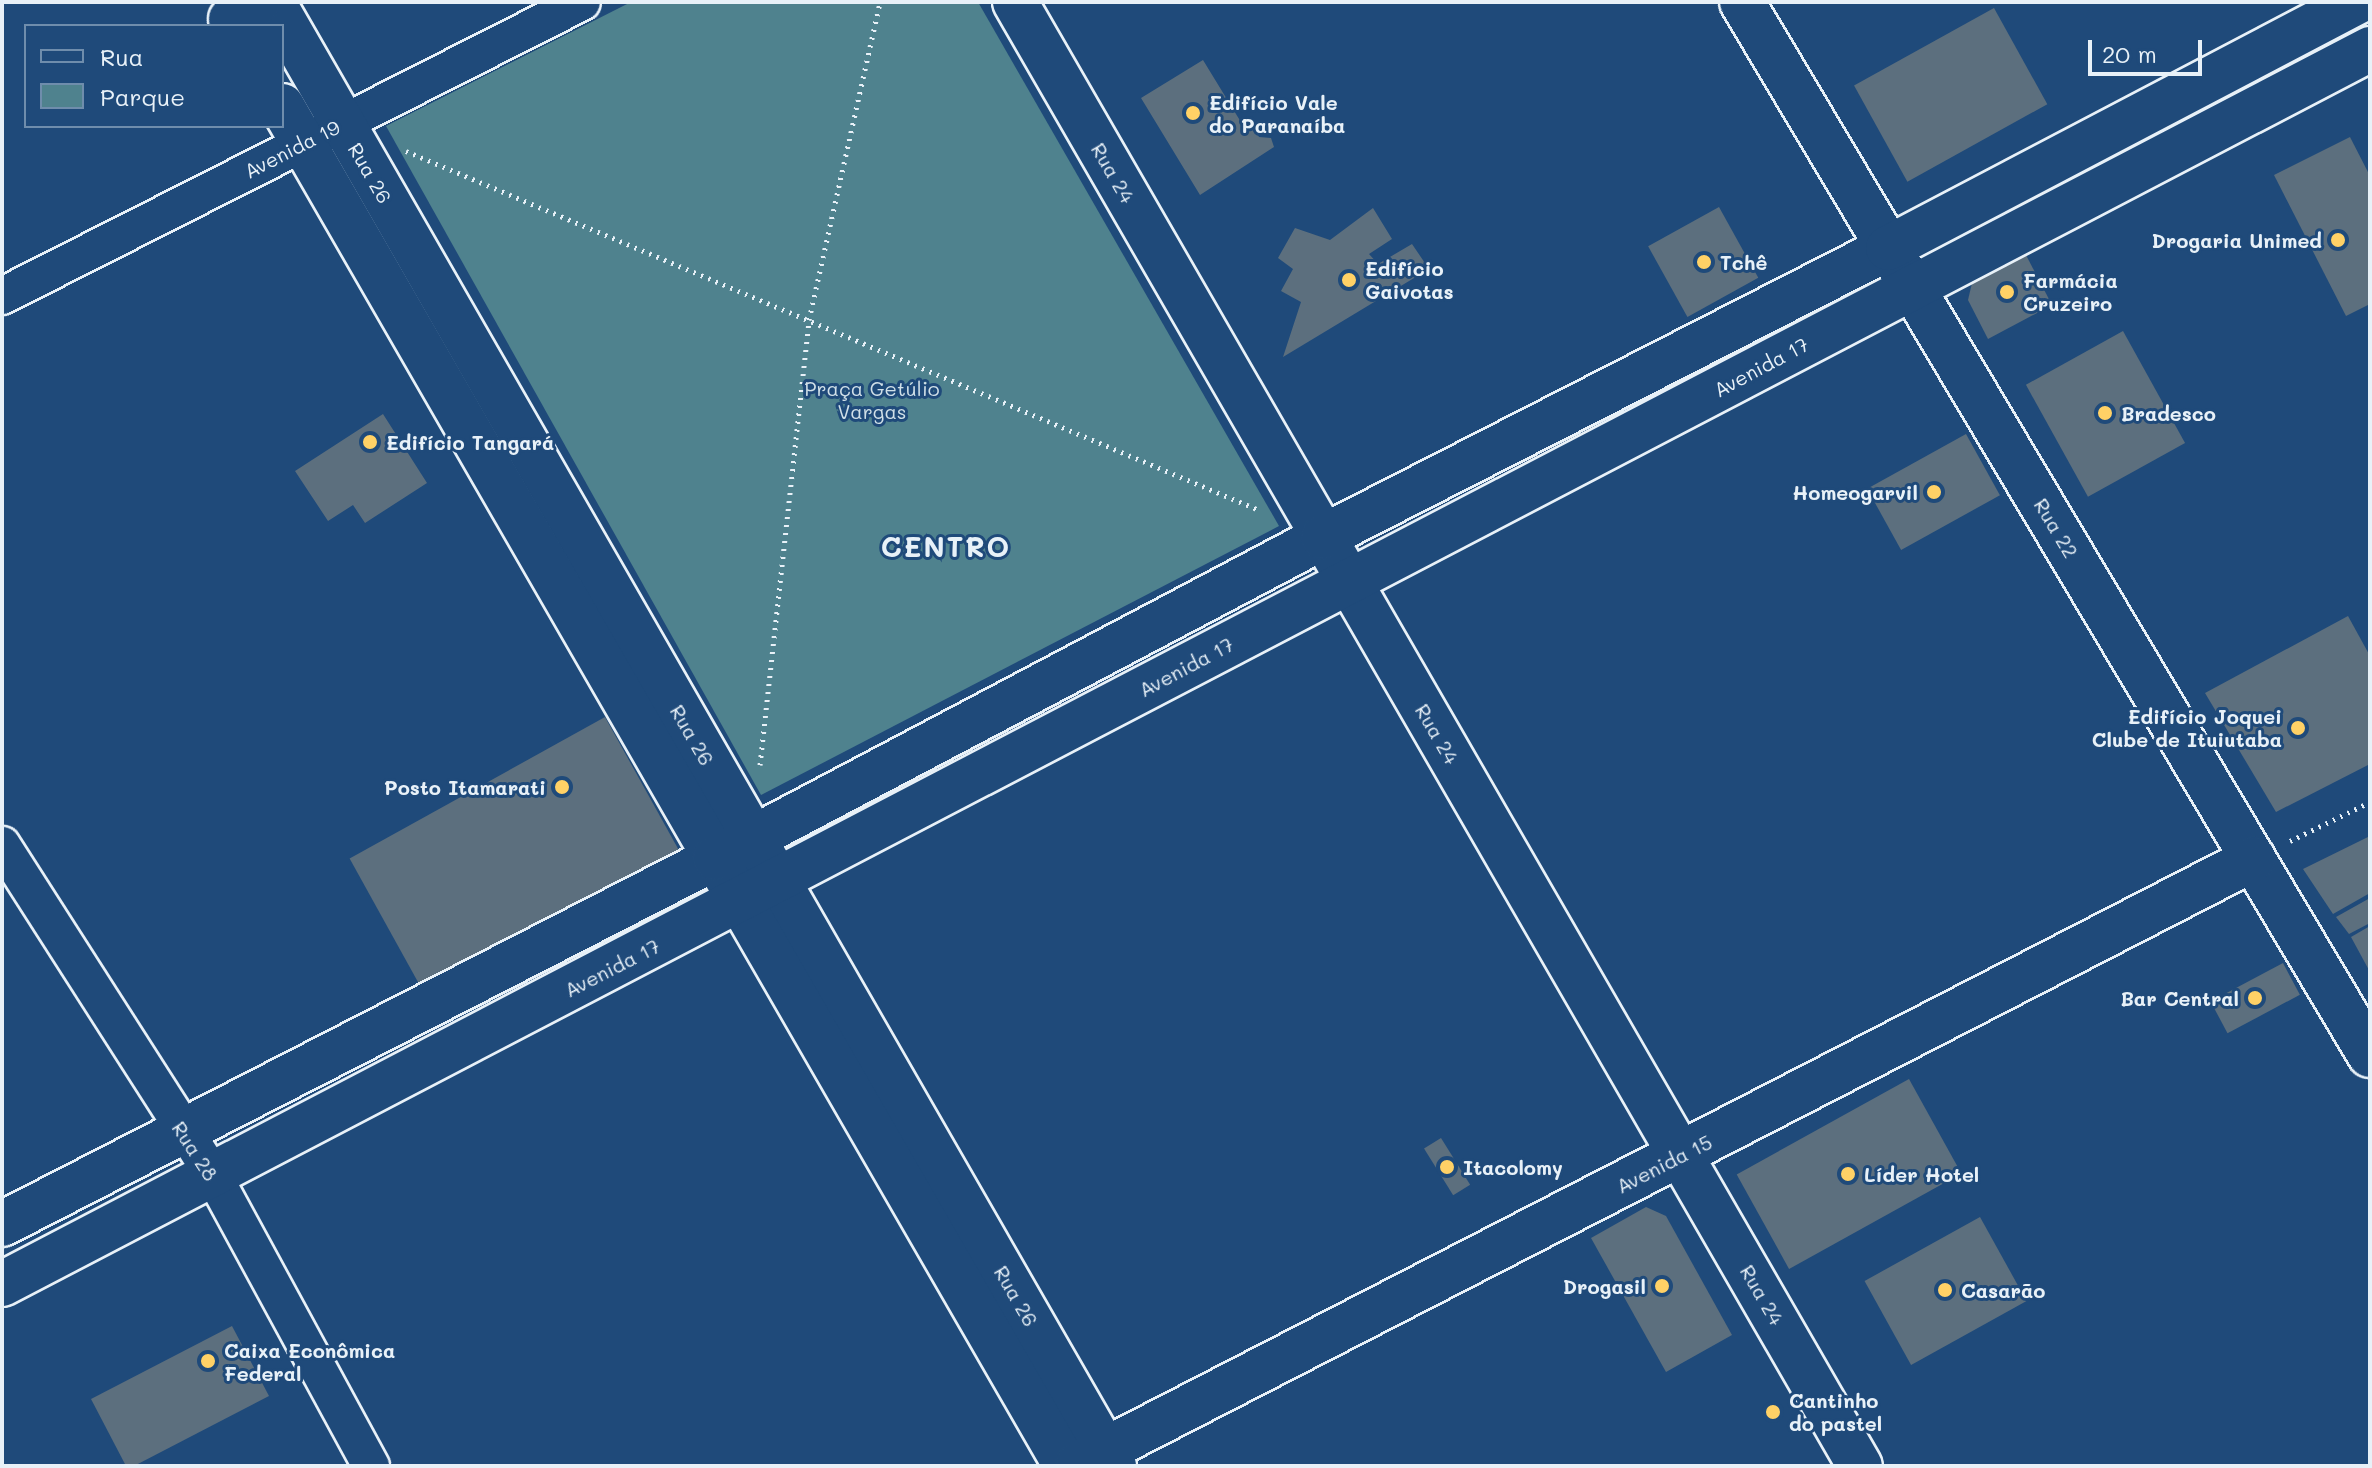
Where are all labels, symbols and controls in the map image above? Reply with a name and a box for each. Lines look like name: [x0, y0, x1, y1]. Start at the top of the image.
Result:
legend: [24, 24, 284, 128]
scale bar: [2092, 24, 2206, 74]
text: 20 m: [2102, 38, 2157, 69]
text: Rua: [100, 41, 143, 72]
text: Parque: [100, 81, 185, 112]
place label: Edifício Vale do Paranaíba: [1209, 90, 1345, 137]
marker: Edifício Vale do Paranaíba: [1184, 104, 1202, 122]
street label: Avenida 19: [240, 115, 344, 183]
street label: Rua 26: [343, 138, 397, 208]
street label: Rua 24: [1086, 139, 1140, 207]
place label: Drogaria Unimed: [2151, 228, 2322, 252]
marker: Drogaria Unimed: [2329, 231, 2347, 249]
place label: Tchê: [1720, 250, 1767, 274]
marker: Tchê: [1695, 253, 1713, 271]
place label: Edifício Gaivotas: [1365, 256, 1454, 303]
place label: Farmácia Cruzeiro: [2023, 268, 2118, 315]
marker: Edifício Gaivotas: [1340, 271, 1358, 289]
marker: Farmácia Cruzeiro: [1998, 283, 2016, 301]
street label: Avenida 17: [1710, 332, 1812, 402]
park label: Praça Getúlio Vargas: [804, 376, 940, 423]
place label: Bradesco: [2121, 401, 2216, 425]
marker: Bradesco: [2096, 404, 2114, 422]
place label: Edifício Tangará: [386, 430, 554, 454]
marker: Edifício Tangará: [361, 433, 379, 451]
place label: Homeogarvil: [1792, 480, 1918, 504]
marker: Homeogarvil: [1925, 483, 1943, 501]
street label: Rua 22: [2029, 494, 2083, 562]
district label: CENTRO: [881, 529, 1011, 563]
street label: Avenida 17: [1135, 632, 1237, 702]
street label: Rua 26: [665, 700, 719, 770]
street label: Rua 24: [1410, 700, 1464, 768]
place label: Edifício Joquei Clube de Ituiutaba: [2092, 704, 2282, 751]
marker: Edifício Joquei Clube de Ituiutaba: [2289, 719, 2307, 737]
place label: Posto Itamarati: [384, 775, 546, 799]
marker: Posto Itamarati: [553, 778, 571, 796]
street label: Avenida 17: [560, 934, 664, 1002]
place label: Bar Central: [2120, 986, 2239, 1010]
marker: Bar Central: [2246, 989, 2264, 1007]
street label: Rua 28: [167, 1117, 223, 1185]
street label: Avenida 15: [1612, 1130, 1716, 1198]
place label: Itacolomy: [1463, 1155, 1563, 1179]
marker: Itacolomy: [1438, 1158, 1456, 1176]
place label: Líder Hotel: [1864, 1162, 1979, 1186]
marker: Líder Hotel: [1839, 1165, 1857, 1183]
street label: Rua 26: [989, 1261, 1043, 1331]
street label: Rua 24: [1735, 1261, 1789, 1329]
place label: Drogasil: [1563, 1274, 1646, 1298]
marker: Drogasil: [1653, 1277, 1671, 1295]
place label: Casarão: [1961, 1278, 2045, 1302]
marker: Casarão: [1936, 1281, 1954, 1299]
place label: Caixa Econômica Federal: [224, 1338, 395, 1385]
marker: Caixa Econômica Federal: [199, 1352, 217, 1370]
place label: Cantinho do pastel: [1789, 1388, 1882, 1435]
marker: Cantinho do pastel: [1764, 1403, 1782, 1421]

